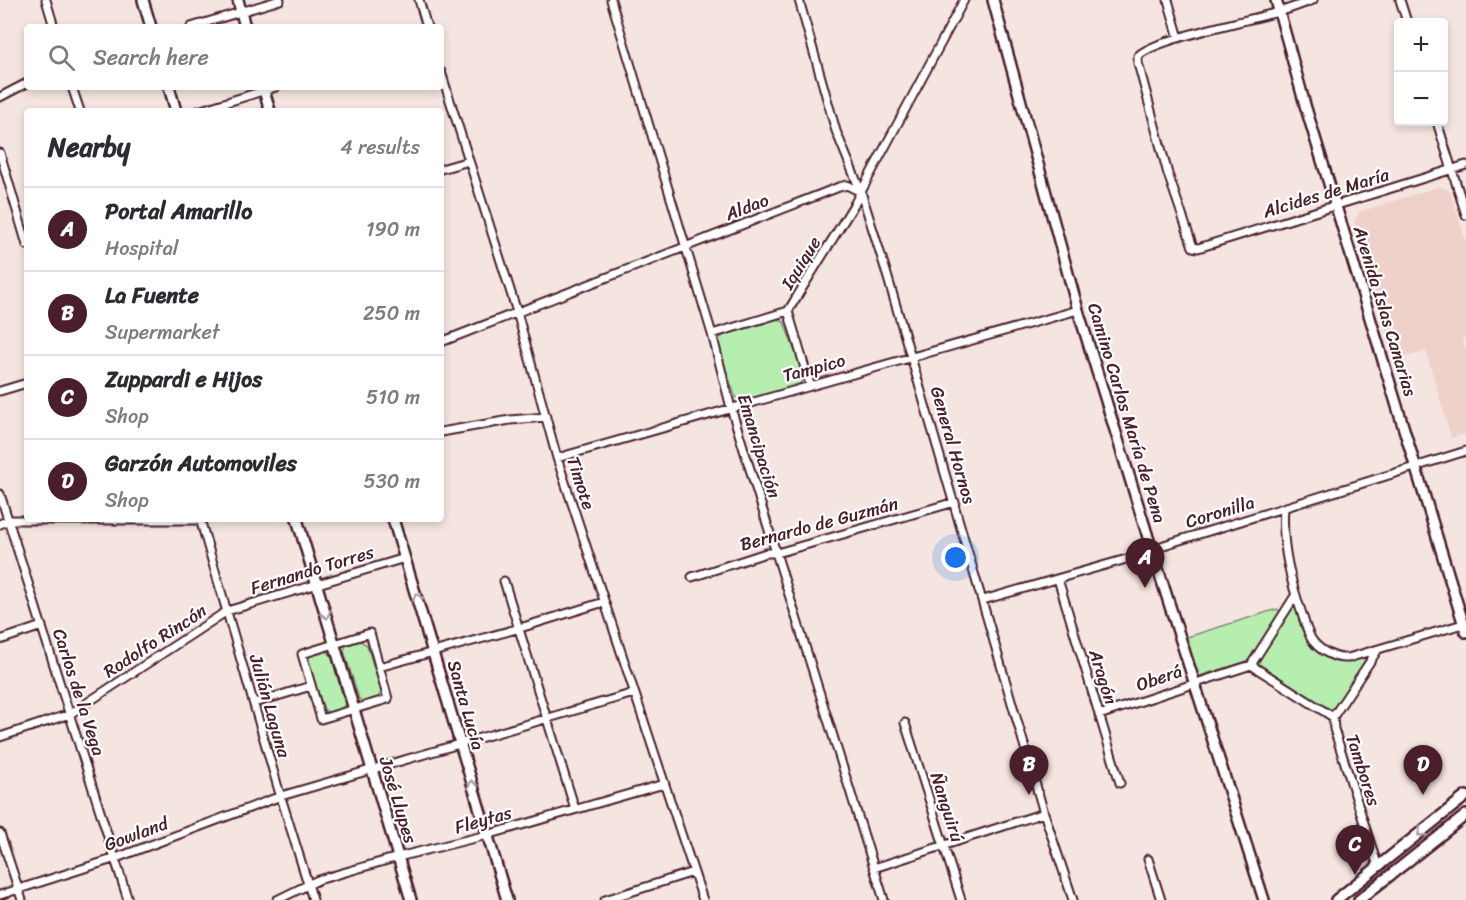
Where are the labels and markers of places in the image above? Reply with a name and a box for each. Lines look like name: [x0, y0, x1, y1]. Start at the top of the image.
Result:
pin: A: [1126, 538, 1164, 588]
pin: B: [1010, 746, 1048, 795]
pin: D: [1404, 746, 1442, 795]
pin: C: [1336, 826, 1374, 875]

